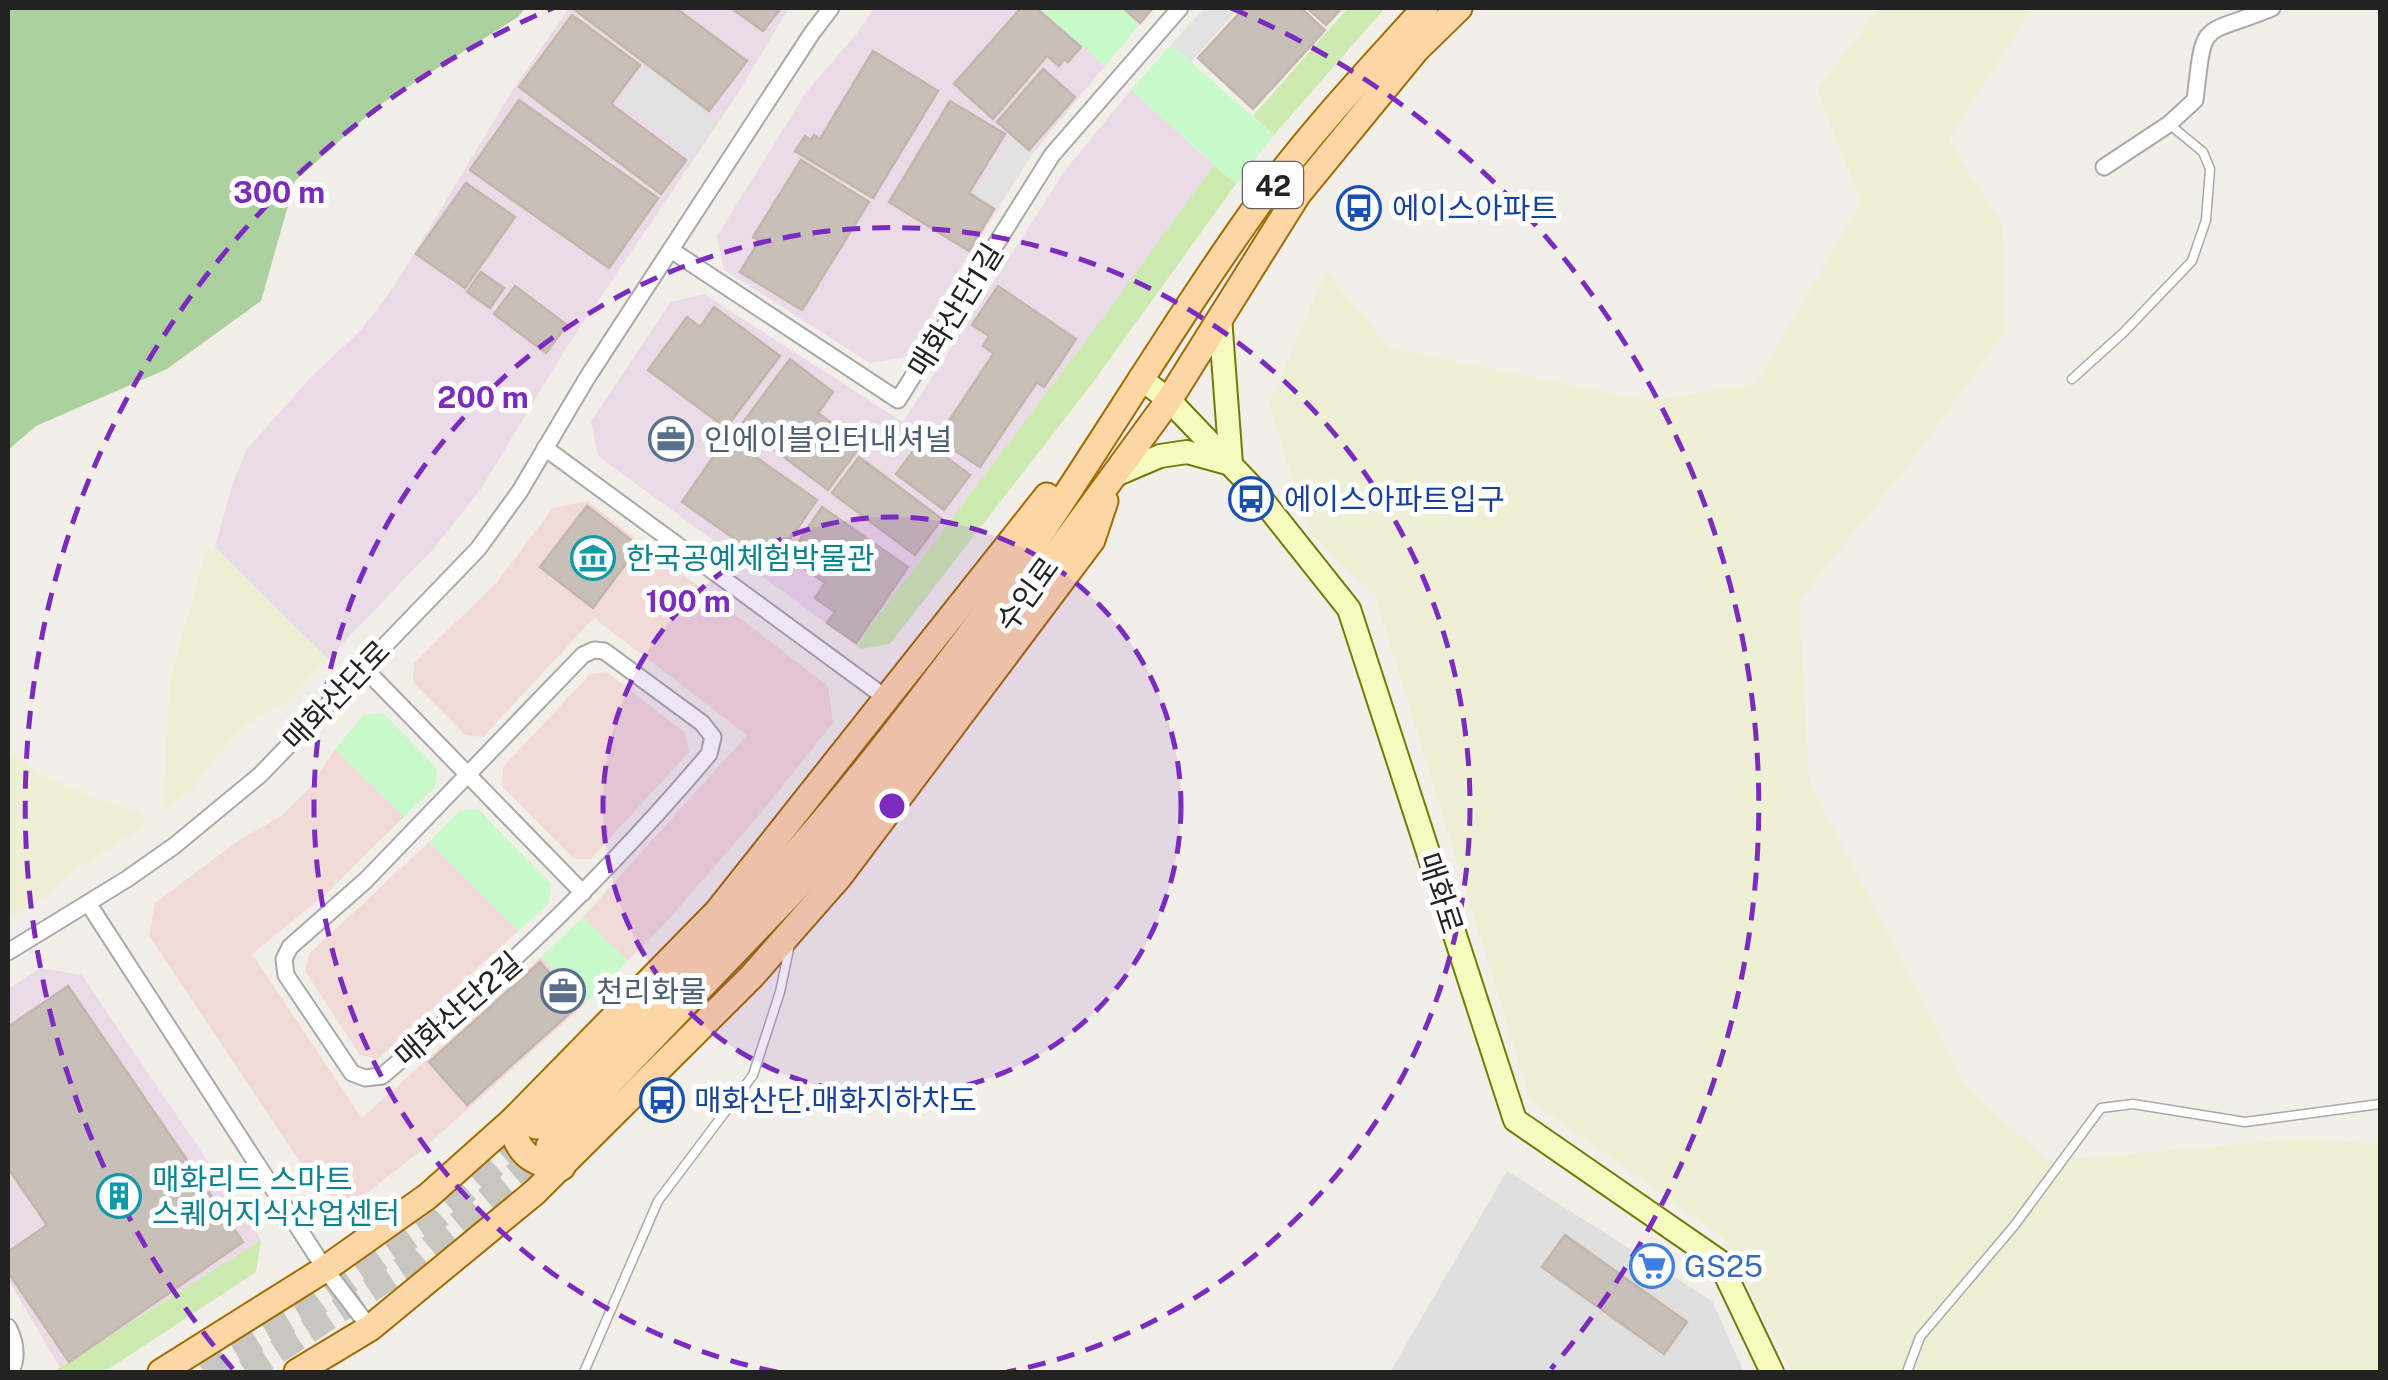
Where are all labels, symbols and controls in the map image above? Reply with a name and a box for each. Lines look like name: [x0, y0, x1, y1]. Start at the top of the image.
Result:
road number: 42: [1243, 162, 1303, 208]
text: 300 m: [233, 174, 325, 210]
bus stop icon: 에이스아파트: [1336, 185, 1382, 231]
place label: 에이스아파트: [1392, 190, 1558, 226]
street label: 매화산단1길: [900, 237, 1010, 383]
text: 200 m: [437, 379, 529, 415]
office icon: 인에이블인터내셔널: [648, 416, 694, 462]
place label: 인에이블인터내셔널: [704, 421, 952, 457]
bus stop icon: 에이스아파트입구: [1228, 476, 1274, 522]
place label: 에이스아파트입구: [1284, 481, 1505, 517]
museum icon: 한국공예체험박물관: [570, 535, 616, 581]
place label: 한국공예체험박물관: [626, 540, 874, 576]
street label: 수인로: [988, 550, 1066, 638]
text: 100 m: [645, 583, 731, 619]
street label: 매화산단로: [275, 633, 397, 757]
centre of rings: [874, 788, 910, 824]
street label: 매화로: [1411, 848, 1471, 938]
street label: 매화산단2길: [387, 944, 529, 1074]
office icon: 천리화물: [540, 968, 586, 1014]
place label: 천리화물: [596, 973, 706, 1009]
bus stop icon: 매화산단.매화지하차도: [639, 1077, 685, 1123]
place label: 매화산단.매화지하차도: [694, 1082, 977, 1118]
place label: 매화리드 스마트 스퀘어지식산업센터: [152, 1161, 400, 1231]
building icon: 매화리드 스마트 스퀘어지식산업센터: [96, 1173, 142, 1219]
supermarket icon: GS25: [1629, 1243, 1675, 1289]
place label: GS25: [1684, 1248, 1763, 1284]

